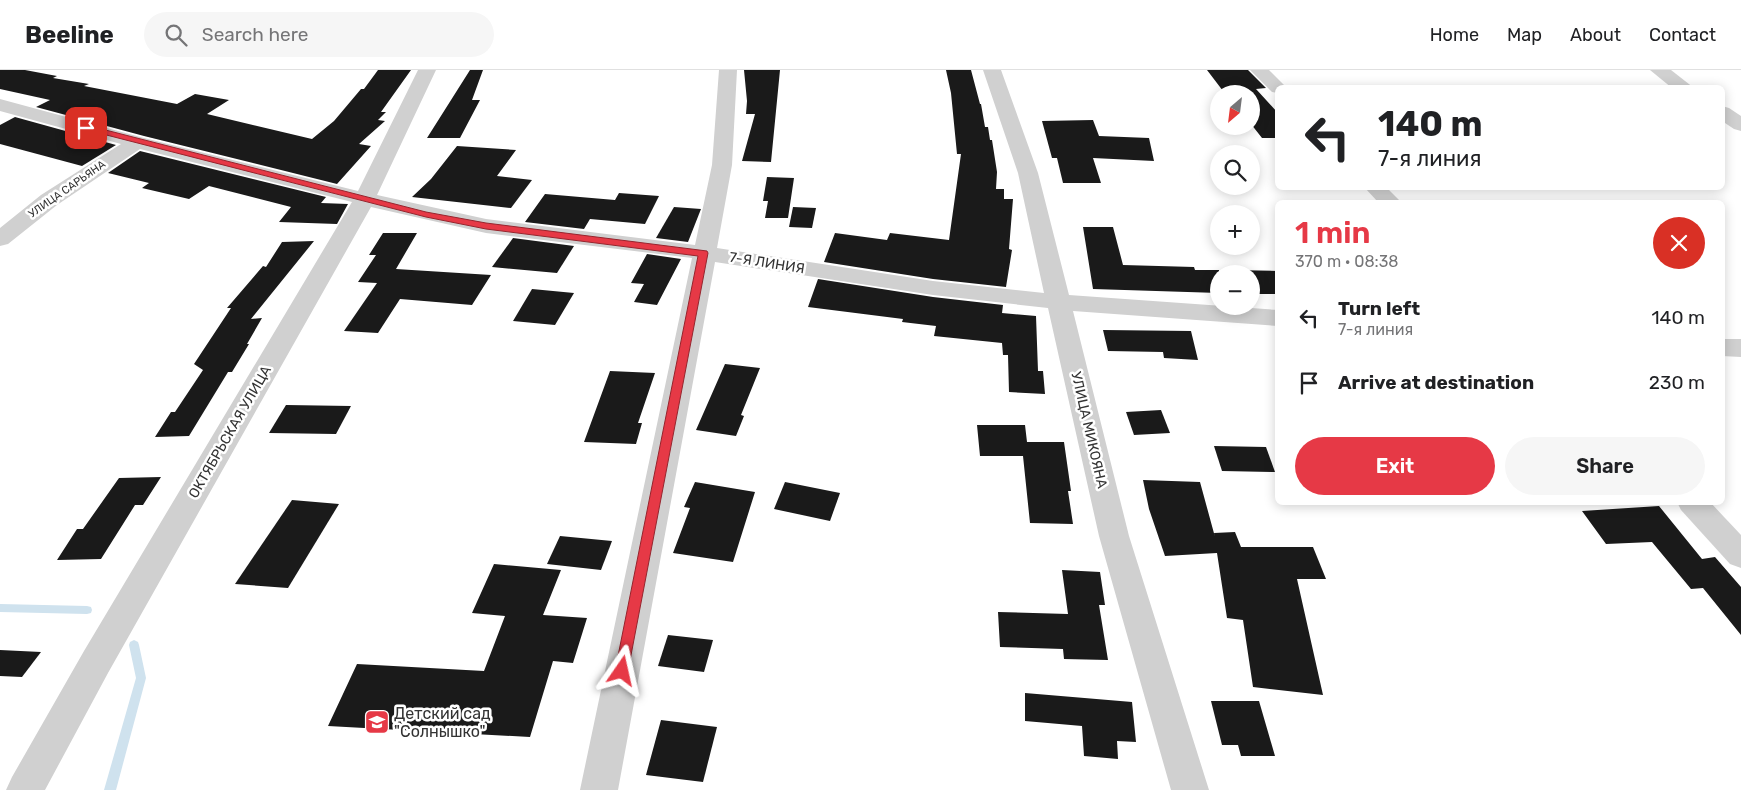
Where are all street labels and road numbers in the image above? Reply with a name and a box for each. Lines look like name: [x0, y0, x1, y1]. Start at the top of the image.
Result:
street label: УЛИЦА САРЬЯНА: [26, 157, 109, 220]
street label: 7-Я ЛИНИЯ: [728, 249, 806, 277]
street label: ОКТЯБРЬСКАЯ УЛИЦА: [185, 362, 275, 501]
street label: УЛИЦА МИКОЯНА: [1067, 370, 1111, 491]

